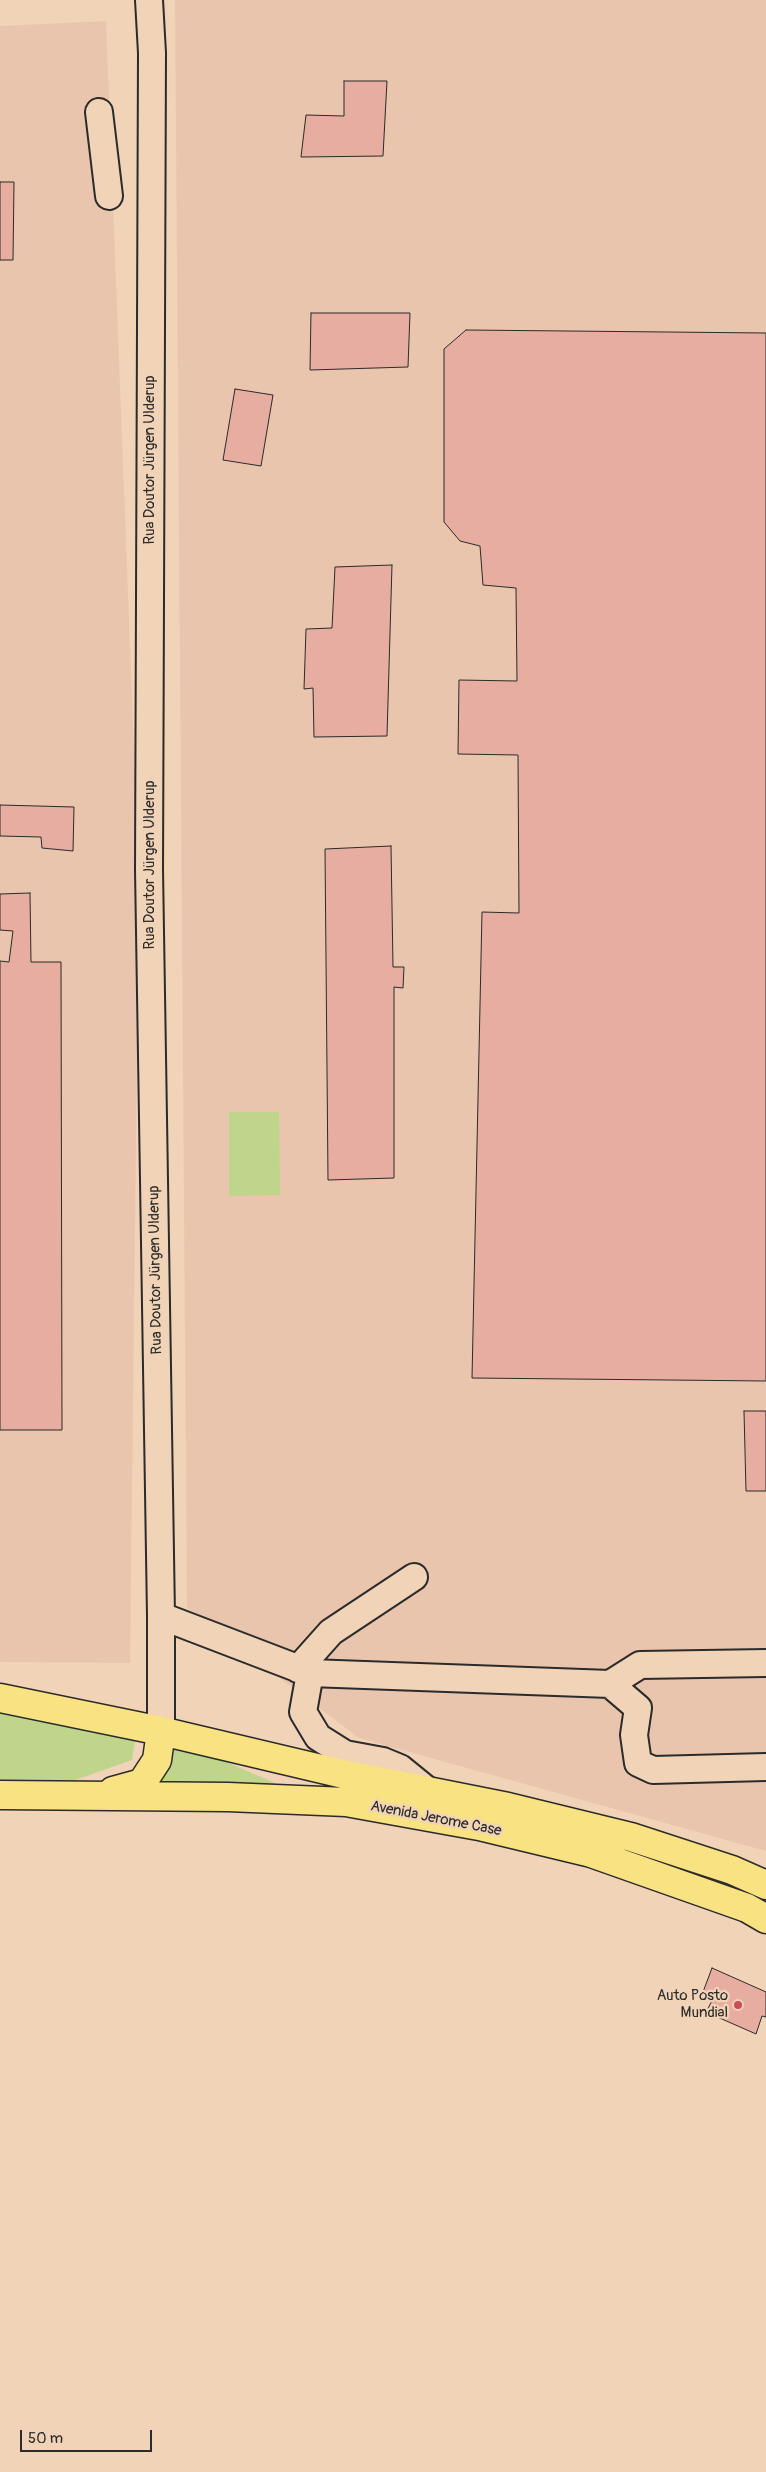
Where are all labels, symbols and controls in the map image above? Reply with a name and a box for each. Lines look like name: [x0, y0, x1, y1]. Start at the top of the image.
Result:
street label: Rua Doutor Jürgen Ulderup: [141, 375, 159, 545]
street label: Rua Doutor Jürgen Ulderup: [141, 780, 159, 950]
street label: Rua Doutor Jürgen Ulderup: [146, 1185, 166, 1355]
street label: Avenida Jerome Case: [369, 1797, 503, 1841]
place label: Auto Posto Mundial: [657, 1987, 728, 2022]
marker: Auto Posto Mundial: [732, 1999, 744, 2011]
scale bar: [22, 2420, 155, 2452]
text: 50 m: [28, 2429, 63, 2448]

